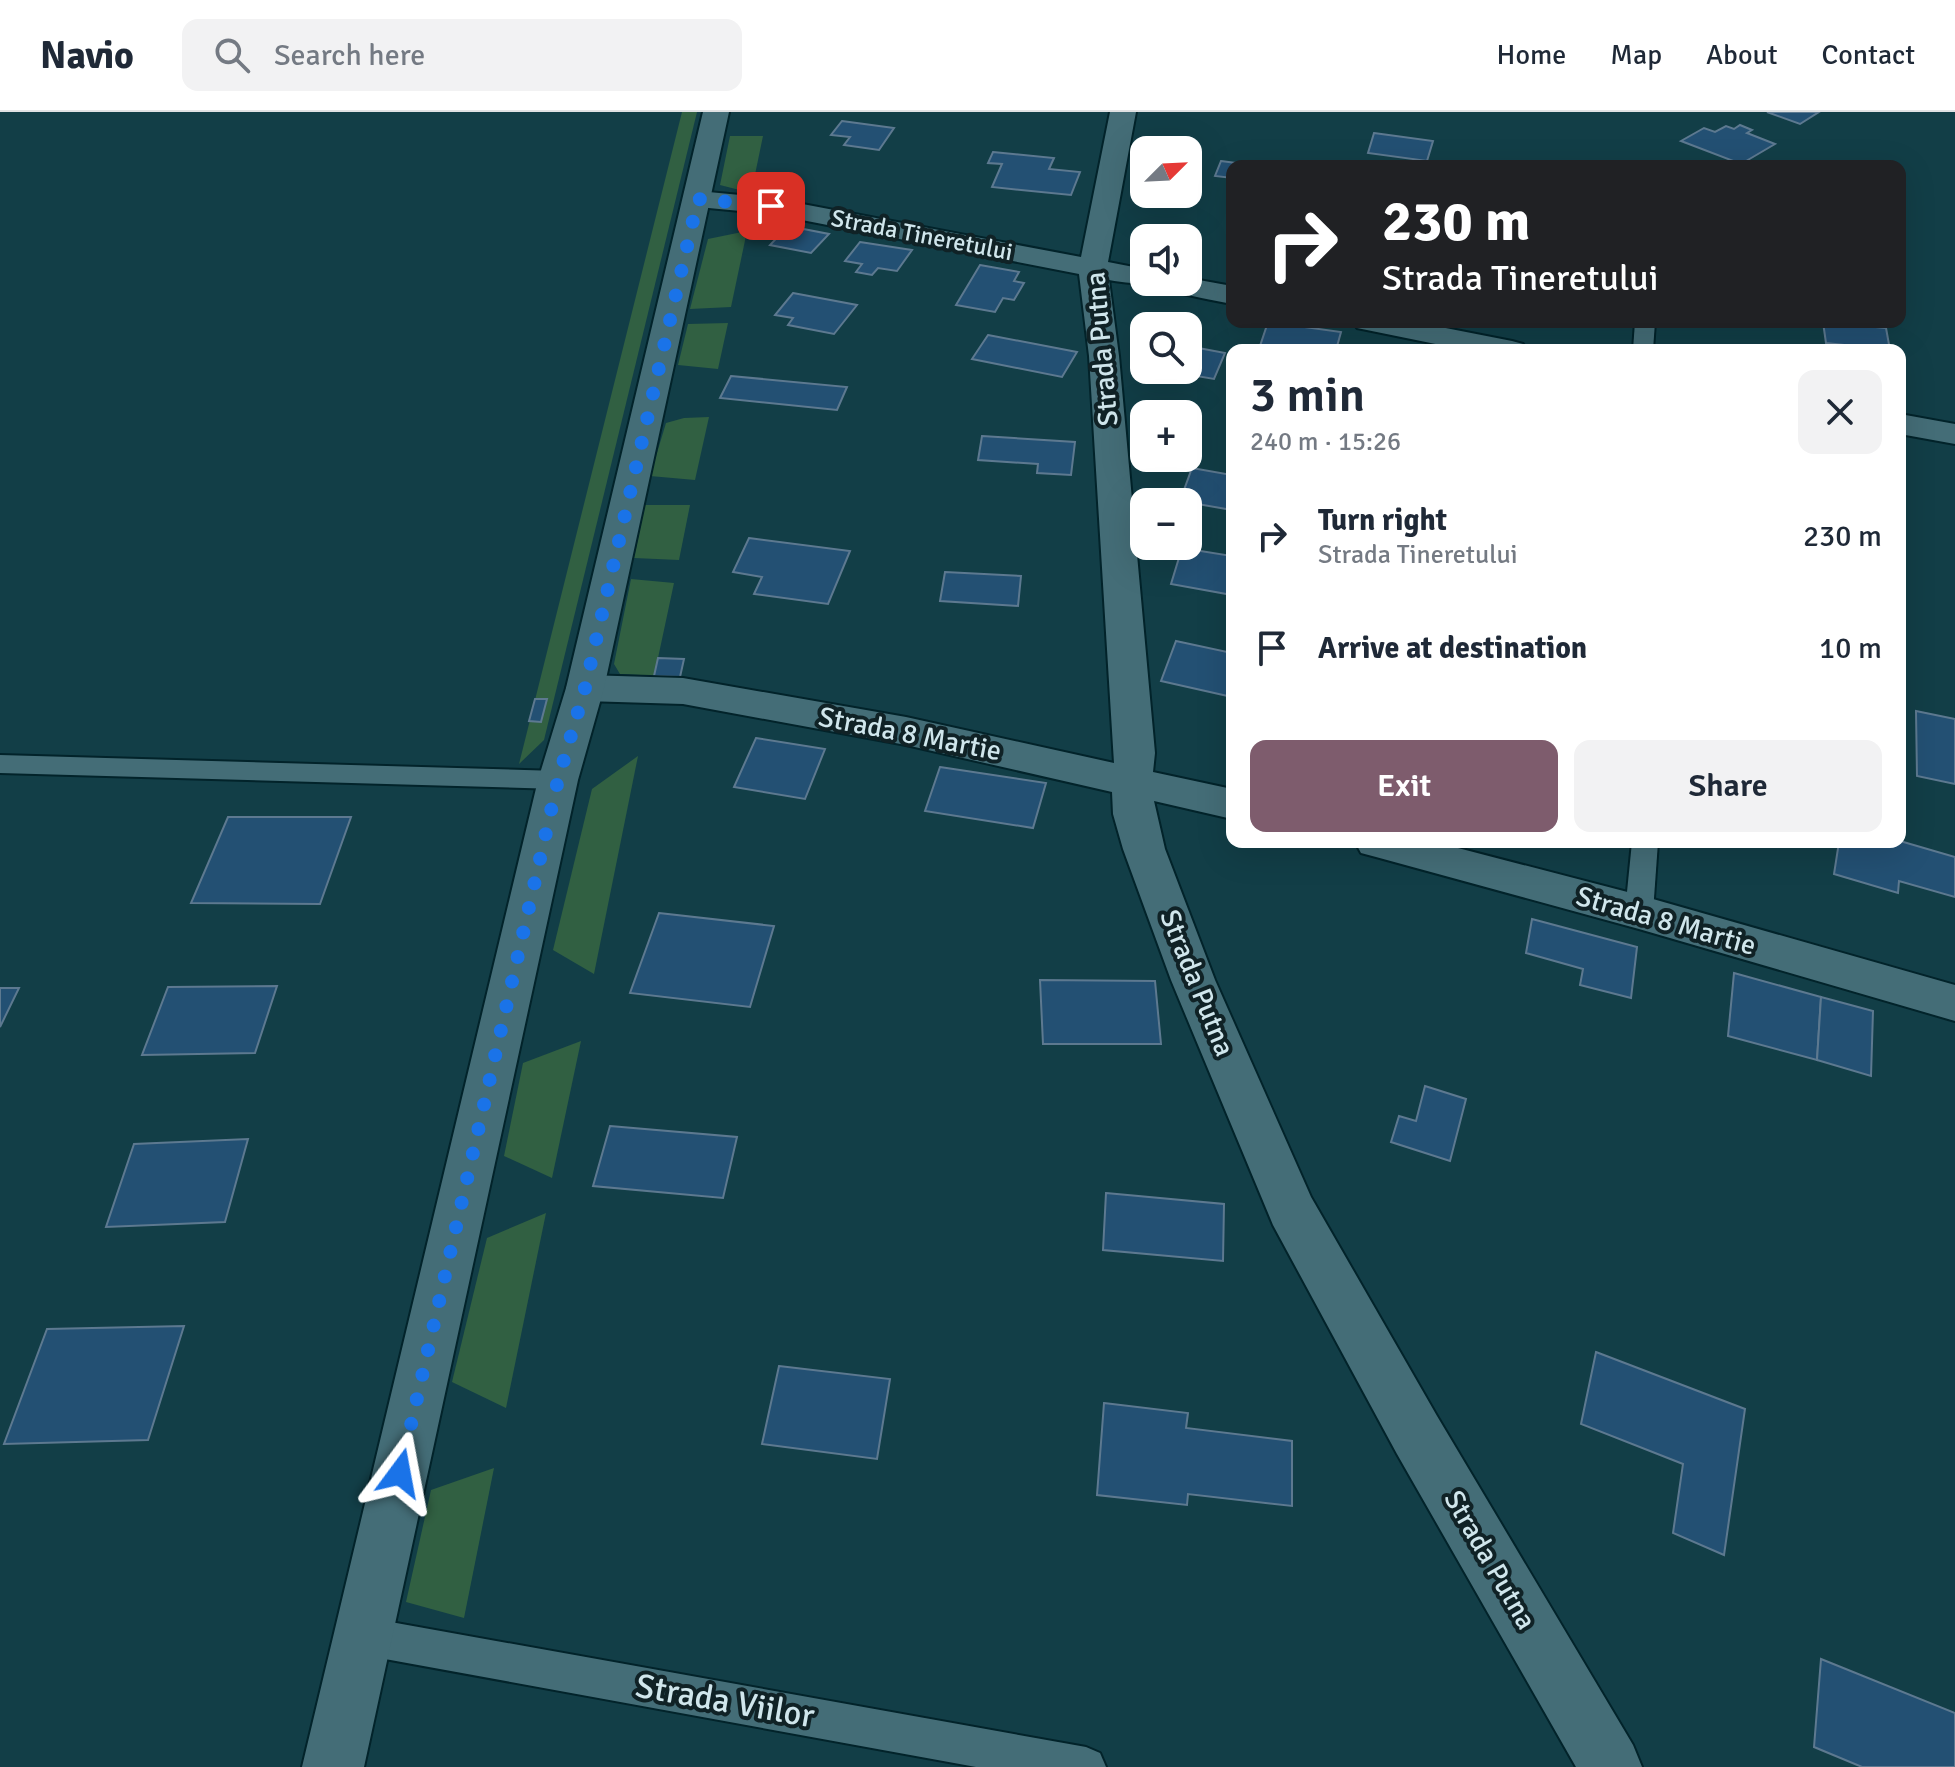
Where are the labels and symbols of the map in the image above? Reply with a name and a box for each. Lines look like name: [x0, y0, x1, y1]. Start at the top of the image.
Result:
north arrow: [1130, 136, 1202, 208]
pin: [737, 172, 805, 240]
street label: Strada Tineretului: [829, 203, 1015, 267]
street label: Strada Putna: [1078, 270, 1126, 428]
street label: Strada 8 Martie: [816, 700, 1004, 768]
street label: Strada 8 Martie: [1572, 879, 1760, 963]
street label: Strada Putna: [1152, 905, 1242, 1061]
position arrow: [358, 1431, 442, 1515]
street label: Strada Putna: [1437, 1484, 1543, 1636]
street label: Strada Viilor: [632, 1665, 818, 1737]

